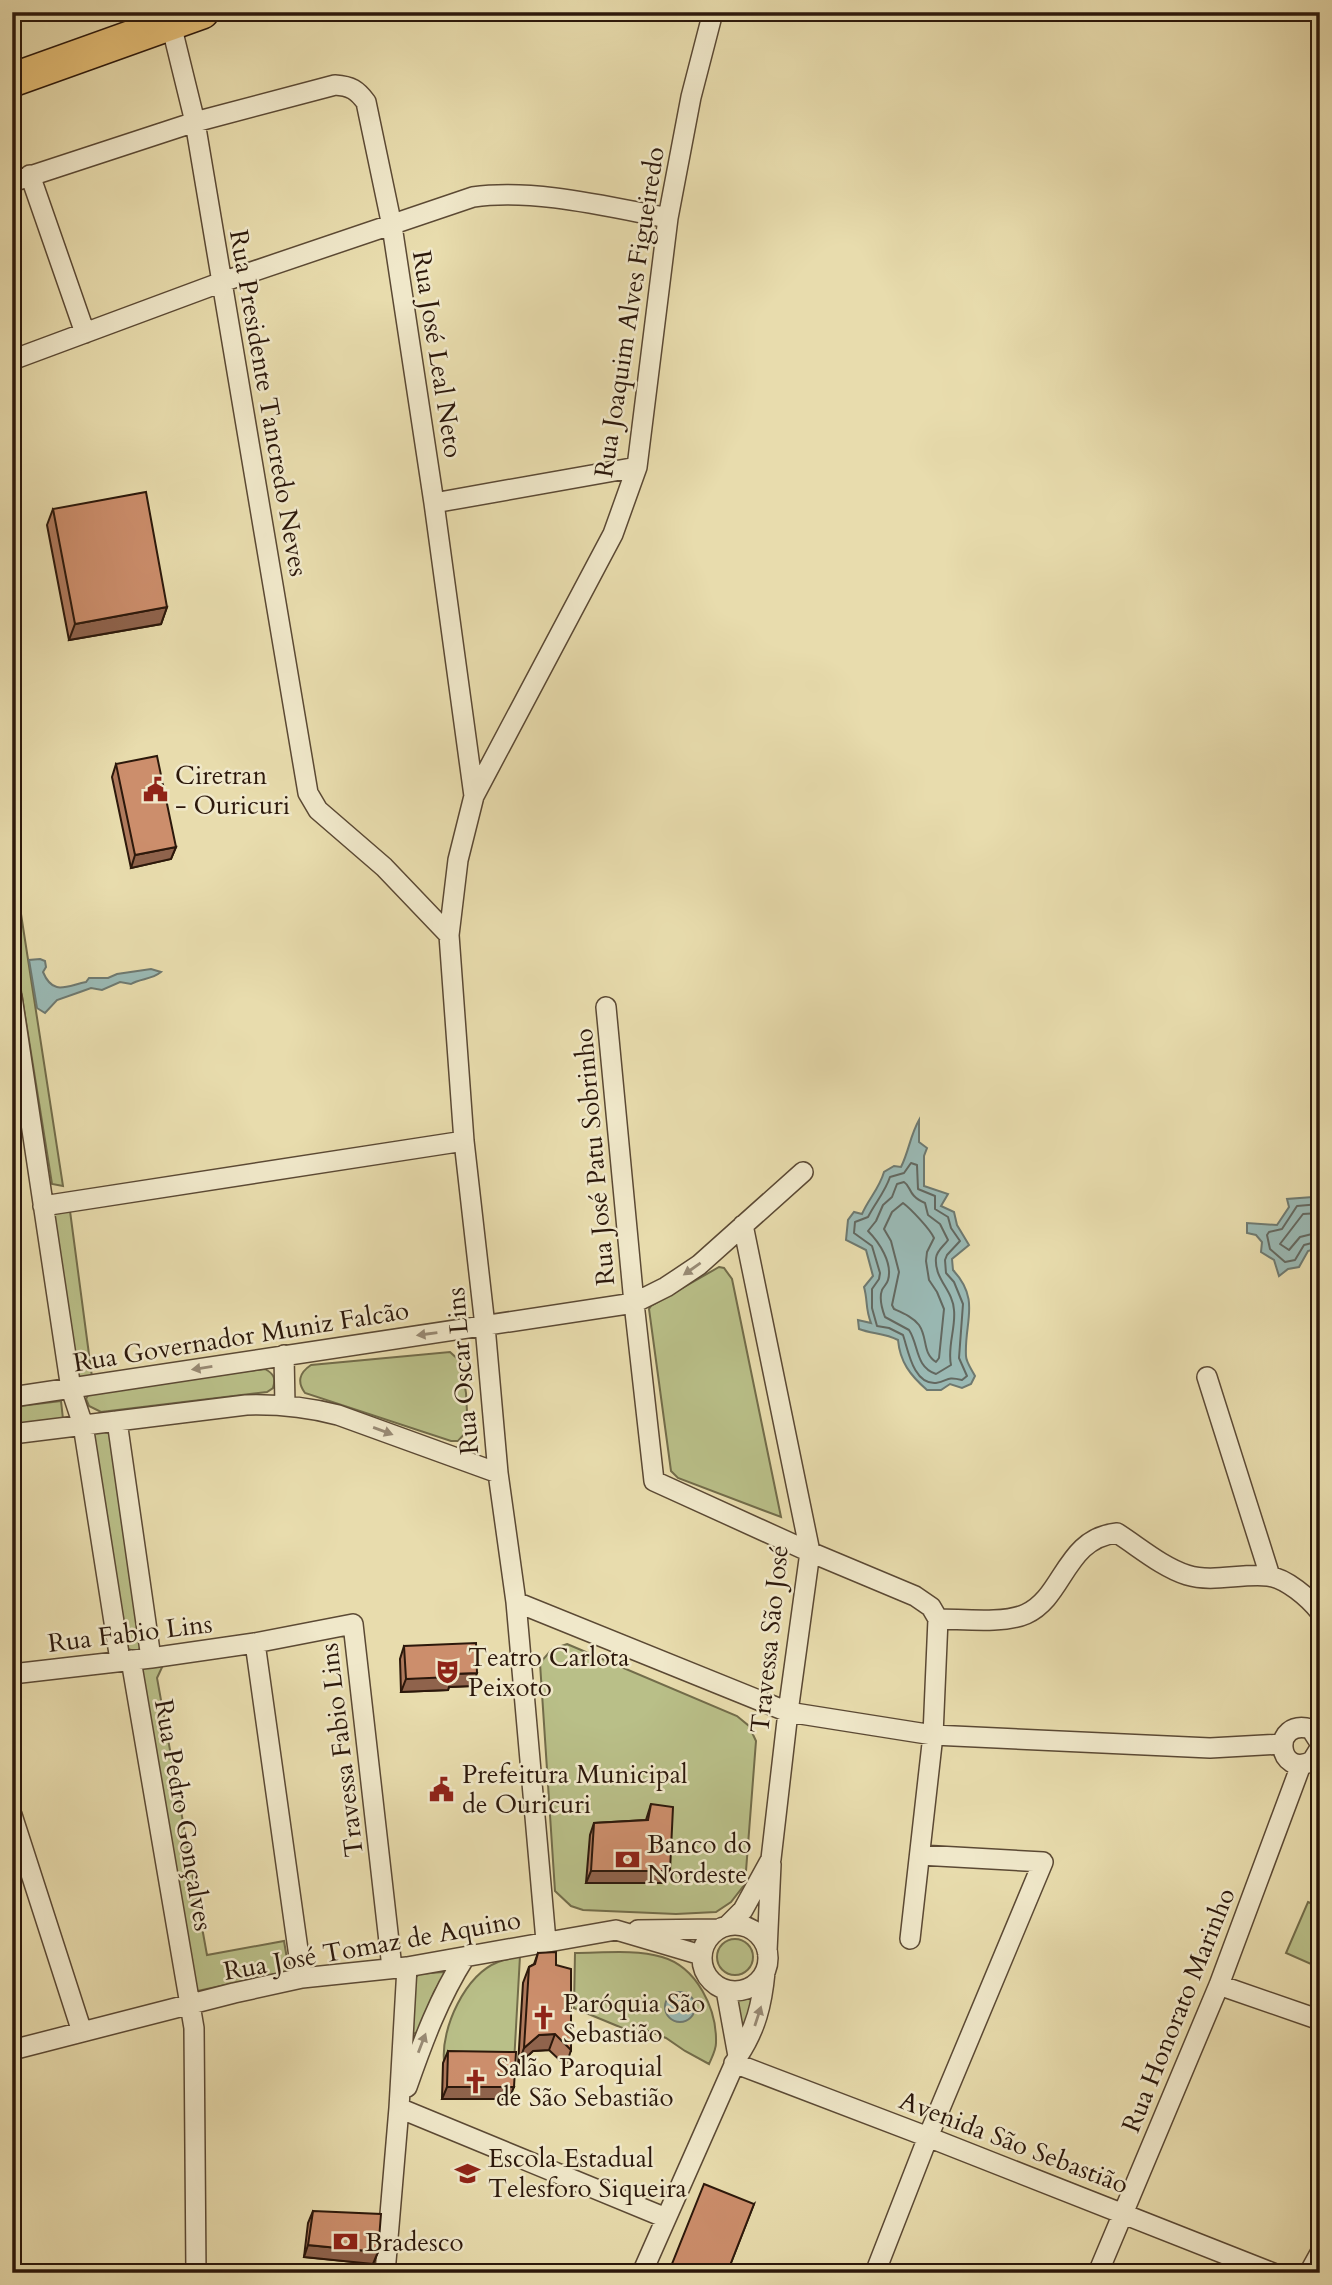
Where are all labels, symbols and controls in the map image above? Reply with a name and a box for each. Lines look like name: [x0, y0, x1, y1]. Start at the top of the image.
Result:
street label: Rua Joaquim Alves Figueiredo: [586, 144, 673, 480]
street label: Rua Presidente Tancredo Neves: [221, 227, 316, 579]
street label: Rua José Leal Neto: [404, 248, 471, 460]
place label: Ciretran - Ouricuri: [175, 758, 290, 823]
public building icon: Ciretran - Ouricuri: [141, 776, 169, 804]
street label: Rua José Patu Sobrinho: [566, 1027, 623, 1287]
one-way arrow: [683, 1262, 701, 1276]
street label: Rua Oscar Lins: [438, 1286, 487, 1456]
street label: Rua Governador Muniz Falcão: [71, 1293, 411, 1380]
one-way arrow: [416, 1329, 438, 1340]
one-way arrow: [191, 1363, 213, 1374]
one-way arrow: [372, 1426, 393, 1437]
street label: Travessa São José: [742, 1543, 797, 1735]
street label: Rua Fabio Lins: [46, 1606, 214, 1661]
place label: Teatro Carlota Peixoto: [468, 1640, 630, 1705]
street label: Travessa Fabio Lins: [311, 1641, 372, 1859]
theatre icon: Teatro Carlota Peixoto: [434, 1658, 462, 1686]
street label: Rua Pedro Gonçalves: [146, 1696, 221, 1934]
place label: Prefeitura Municipal de Ouricuri: [462, 1757, 688, 1822]
public building icon: Prefeitura Municipal de Ouricuri: [428, 1775, 456, 1803]
place label: Banco do Nordeste: [647, 1827, 751, 1892]
bank icon: Banco do Nordeste: [613, 1845, 641, 1873]
street label: Rua Honorato Marinho: [1113, 1883, 1244, 2138]
street label: Rua José Tomaz de Aquino: [221, 1902, 523, 1989]
place label: Paróquia São Sebastião: [563, 1986, 705, 2051]
church icon: Paróquia São Sebastião: [529, 2004, 557, 2032]
one-way arrow: [753, 2005, 763, 2026]
one-way arrow: [417, 2033, 428, 2054]
place label: Salão Paroquial de São Sebastião: [496, 2050, 674, 2115]
church icon: Salão Paroquial de São Sebastião: [462, 2068, 490, 2096]
street label: Avenida São Sebastião: [894, 2083, 1133, 2202]
place label: Escola Estadual Telesforo Siqueira: [488, 2141, 687, 2206]
school or university icon: Escola Estadual Telesforo Siqueira: [454, 2159, 482, 2187]
place label: Bradesco: [365, 2225, 464, 2260]
bank icon: Bradesco: [331, 2228, 359, 2256]

